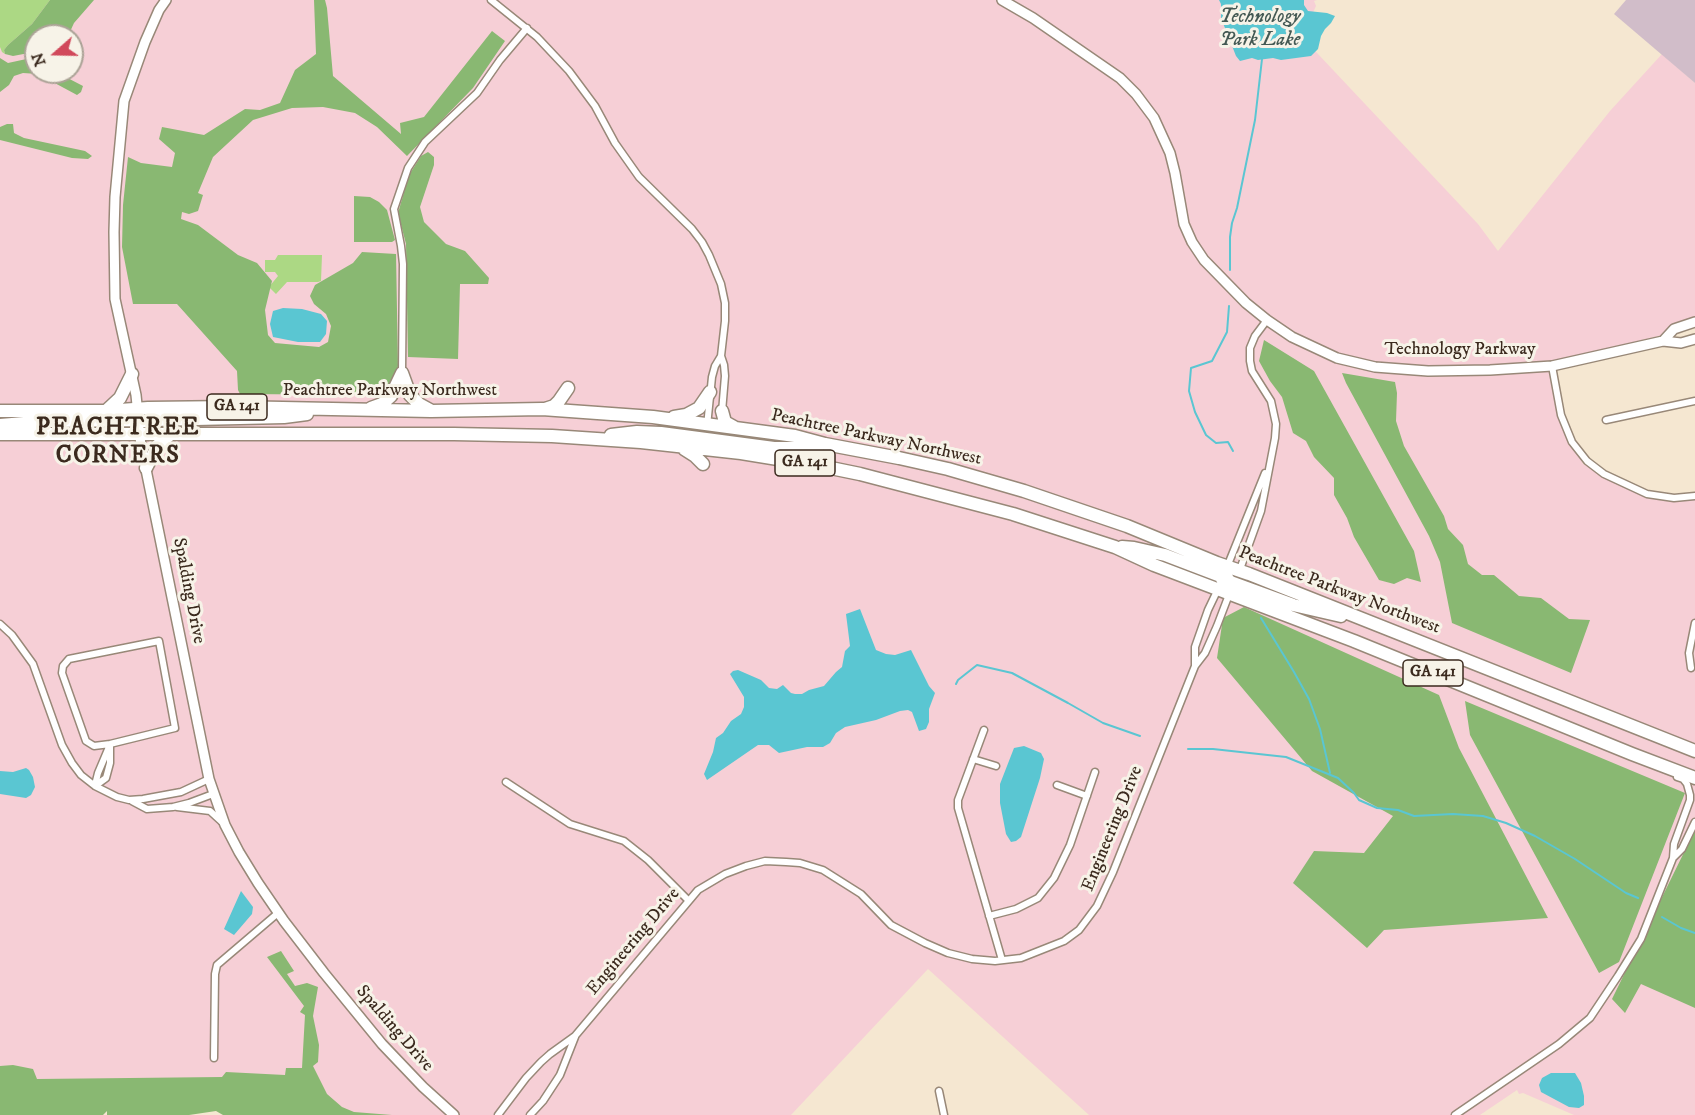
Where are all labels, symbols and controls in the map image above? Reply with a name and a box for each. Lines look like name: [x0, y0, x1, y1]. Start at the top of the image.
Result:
water label: Technology Park Lake: [1220, 6, 1300, 53]
north arrow: [24, 24, 84, 84]
text: N: [27, 50, 51, 69]
street label: Technology Parkway: [1384, 339, 1536, 361]
street label: Peachtree Parkway Northwest: [283, 380, 497, 402]
road number: GA 141: [207, 394, 267, 420]
street label: Peachtree Parkway Northwest: [769, 405, 983, 471]
district label: PEACHTREE CORNERS: [36, 415, 200, 471]
road number: GA 141: [775, 450, 835, 476]
street label: Spalding Drive: [167, 536, 209, 646]
street label: Peachtree Parkway Northwest: [1235, 543, 1443, 639]
road number: GA 141: [1403, 660, 1463, 686]
street label: Engineering Drive: [1078, 763, 1148, 895]
street label: Engineering Drive: [583, 884, 685, 1000]
street label: Spalding Drive: [351, 981, 437, 1077]

